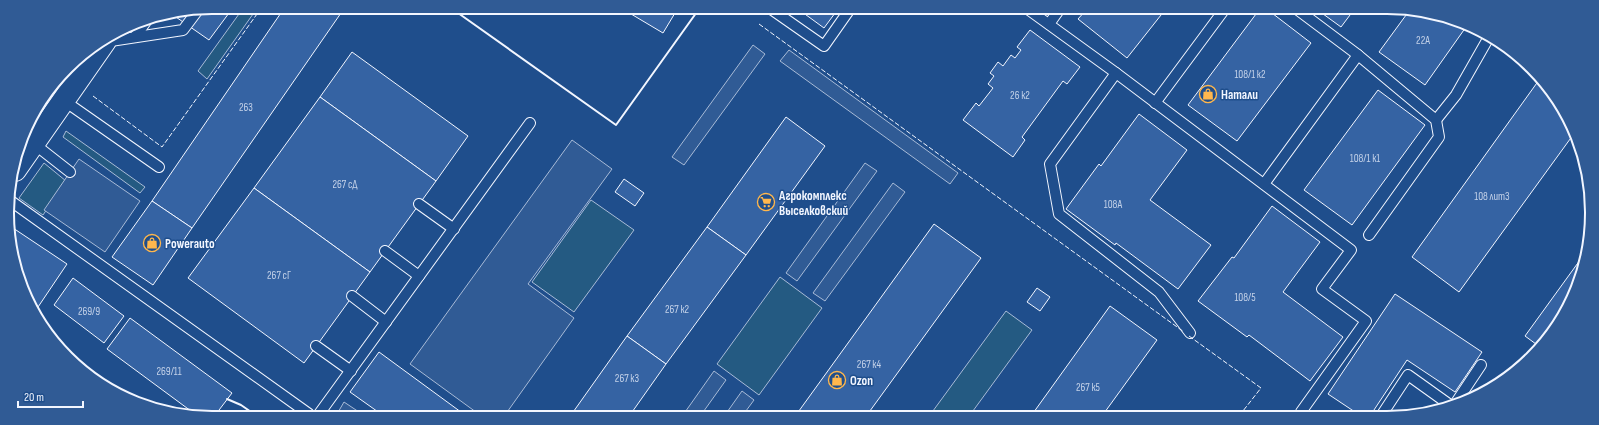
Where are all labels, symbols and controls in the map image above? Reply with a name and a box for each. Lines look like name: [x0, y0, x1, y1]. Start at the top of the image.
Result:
house number: 22А: [1416, 34, 1430, 47]
house number: 108/1 к2: [1234, 68, 1266, 81]
shop icon: Натали: [1198, 84, 1218, 104]
place label: Натали: [1221, 87, 1258, 103]
house number: 26 к2: [1010, 89, 1030, 102]
house number: 263: [239, 101, 253, 114]
house number: 108/1 к1: [1350, 152, 1380, 165]
house number: 267 сД: [332, 178, 358, 191]
place label: Агрокомплекс Выселковский: [778, 188, 849, 219]
house number: 108 лит3: [1474, 190, 1510, 203]
supermarket icon: Агрокомплекс Выселковский: [756, 192, 776, 212]
house number: 108А: [1104, 198, 1122, 211]
shop icon: Powerauto: [142, 233, 162, 253]
place label: Powerauto: [165, 236, 215, 252]
house number: 267 сГ: [267, 269, 291, 282]
house number: 108/5: [1234, 291, 1256, 304]
house number: 267 к2: [665, 303, 690, 316]
house number: 269/9: [78, 305, 100, 318]
house number: 267 к4: [857, 358, 882, 371]
house number: 269/11: [156, 365, 182, 378]
shop icon: Ozon: [827, 370, 847, 390]
house number: 267 к3: [615, 372, 640, 385]
place label: Ozon: [850, 373, 873, 389]
house number: 267 к5: [1076, 381, 1100, 394]
scale bar: [18, 383, 83, 409]
text: 20 m: [24, 390, 44, 405]

